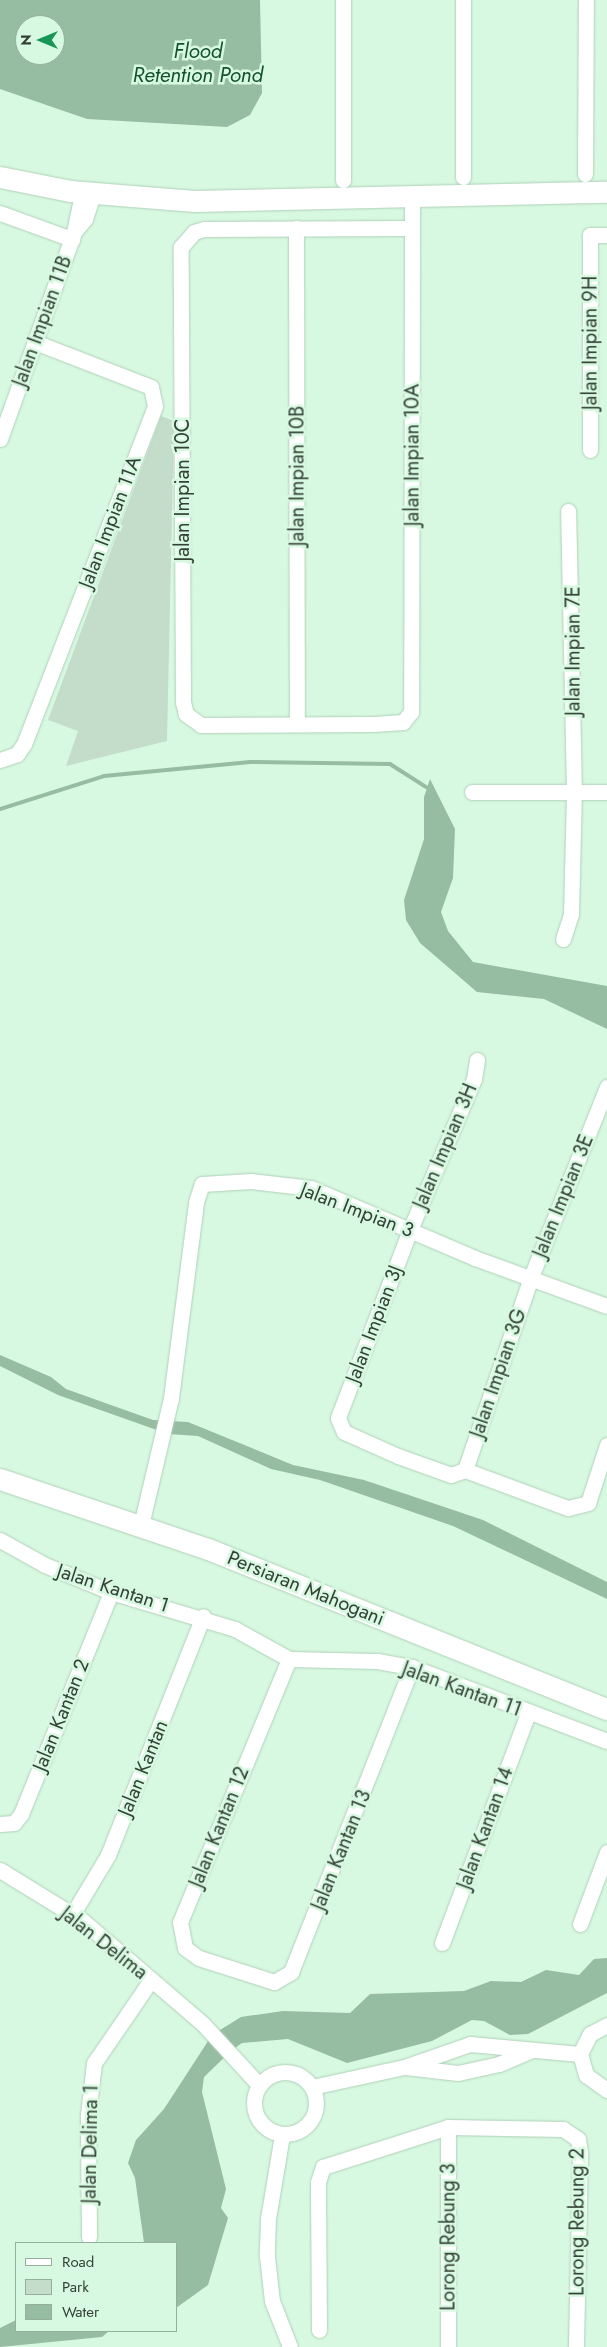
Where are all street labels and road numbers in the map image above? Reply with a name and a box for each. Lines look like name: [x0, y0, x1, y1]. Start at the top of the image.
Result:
street label: Jalan Impian 11B: [7, 252, 77, 390]
street label: Jalan Impian 9H: [578, 276, 602, 410]
street label: Jalan Impian 10A: [400, 384, 424, 526]
street label: Jalan Impian 10B: [285, 406, 309, 546]
street label: Jalan Impian 10C: [170, 418, 194, 562]
street label: Jalan Impian 11A: [74, 453, 146, 591]
street label: Jalan Impian 7E: [561, 586, 585, 716]
street label: Jalan Impian 3H: [408, 1080, 482, 1212]
street label: Jalan Impian 3E: [527, 1131, 599, 1261]
street label: Jalan Impian 3: [297, 1177, 417, 1243]
street label: Jalan Impian 3J: [341, 1262, 407, 1386]
street label: Jalan Impian 3G: [465, 1305, 531, 1441]
street label: Persiaran Mahogani: [224, 1546, 388, 1630]
street label: Jalan Kantan 1: [54, 1559, 172, 1617]
street label: Jalan Kantan 2: [28, 1655, 94, 1775]
street label: Jalan Kantan 11: [399, 1656, 525, 1722]
street label: Jalan Kantan: [113, 1716, 173, 1820]
street label: Jalan Kantan 12: [184, 1763, 254, 1891]
street label: Jalan Kantan 14: [452, 1764, 518, 1892]
street label: Jalan Kantan 13: [306, 1786, 376, 1914]
street label: Jalan Delima: [56, 1902, 152, 1984]
street label: Jalan Delima 1: [77, 2084, 103, 2204]
street label: Lorong Rebung 2: [565, 2148, 589, 2296]
street label: Lorong Rebung 3: [436, 2163, 460, 2311]

